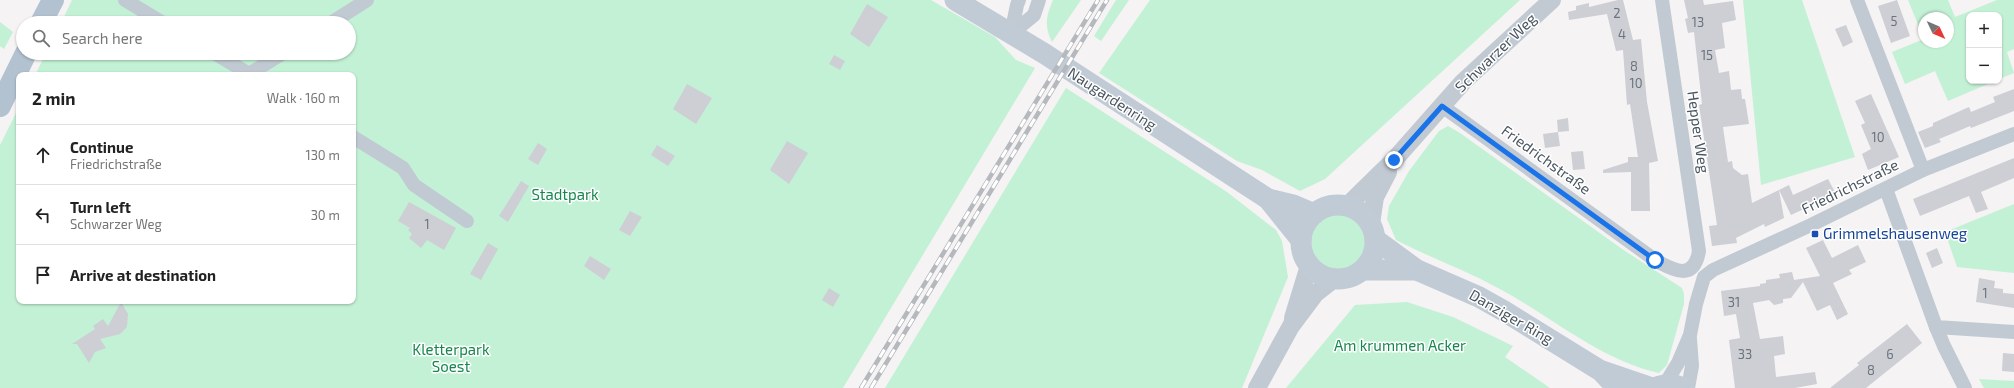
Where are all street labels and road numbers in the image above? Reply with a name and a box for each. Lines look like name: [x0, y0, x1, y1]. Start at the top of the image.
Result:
street label: Schwarzer Weg: [1451, 9, 1540, 96]
street label: Naugardenring: [1065, 63, 1161, 134]
street label: Hepper Weg: [1684, 90, 1714, 175]
street label: Friedrichstraße: [1499, 121, 1595, 198]
street label: Friedrichstraße: [1798, 155, 1901, 217]
street label: Danziger Ring: [1466, 285, 1557, 348]

